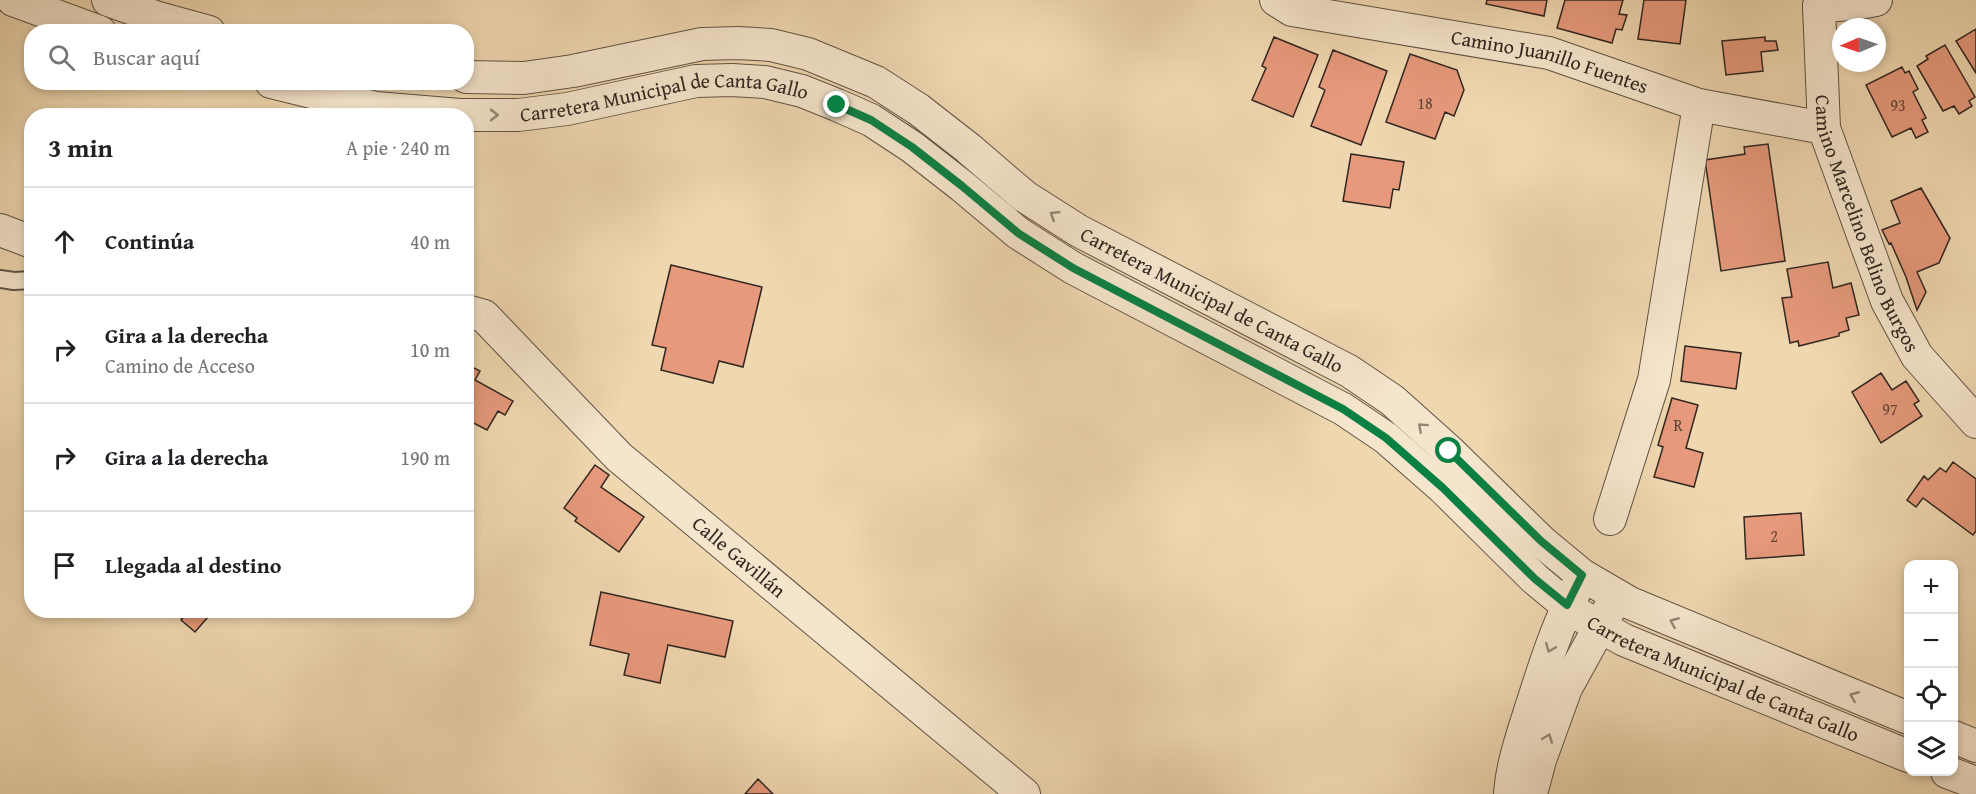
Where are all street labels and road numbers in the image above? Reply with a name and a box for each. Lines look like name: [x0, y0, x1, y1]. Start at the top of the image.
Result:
street label: Camino Juanillo Fuentes: [1449, 22, 1652, 100]
street label: Carretera Municipal de Canta Gallo: [518, 65, 814, 129]
street label: Camino Marcelino Belino Burgos: [1809, 94, 1927, 357]
street label: Carretera Municipal de Canta Gallo: [1075, 219, 1349, 380]
street label: Calle Gavillán: [686, 509, 792, 604]
street label: Carretera Municipal de Canta Gallo: [1582, 607, 1864, 749]

